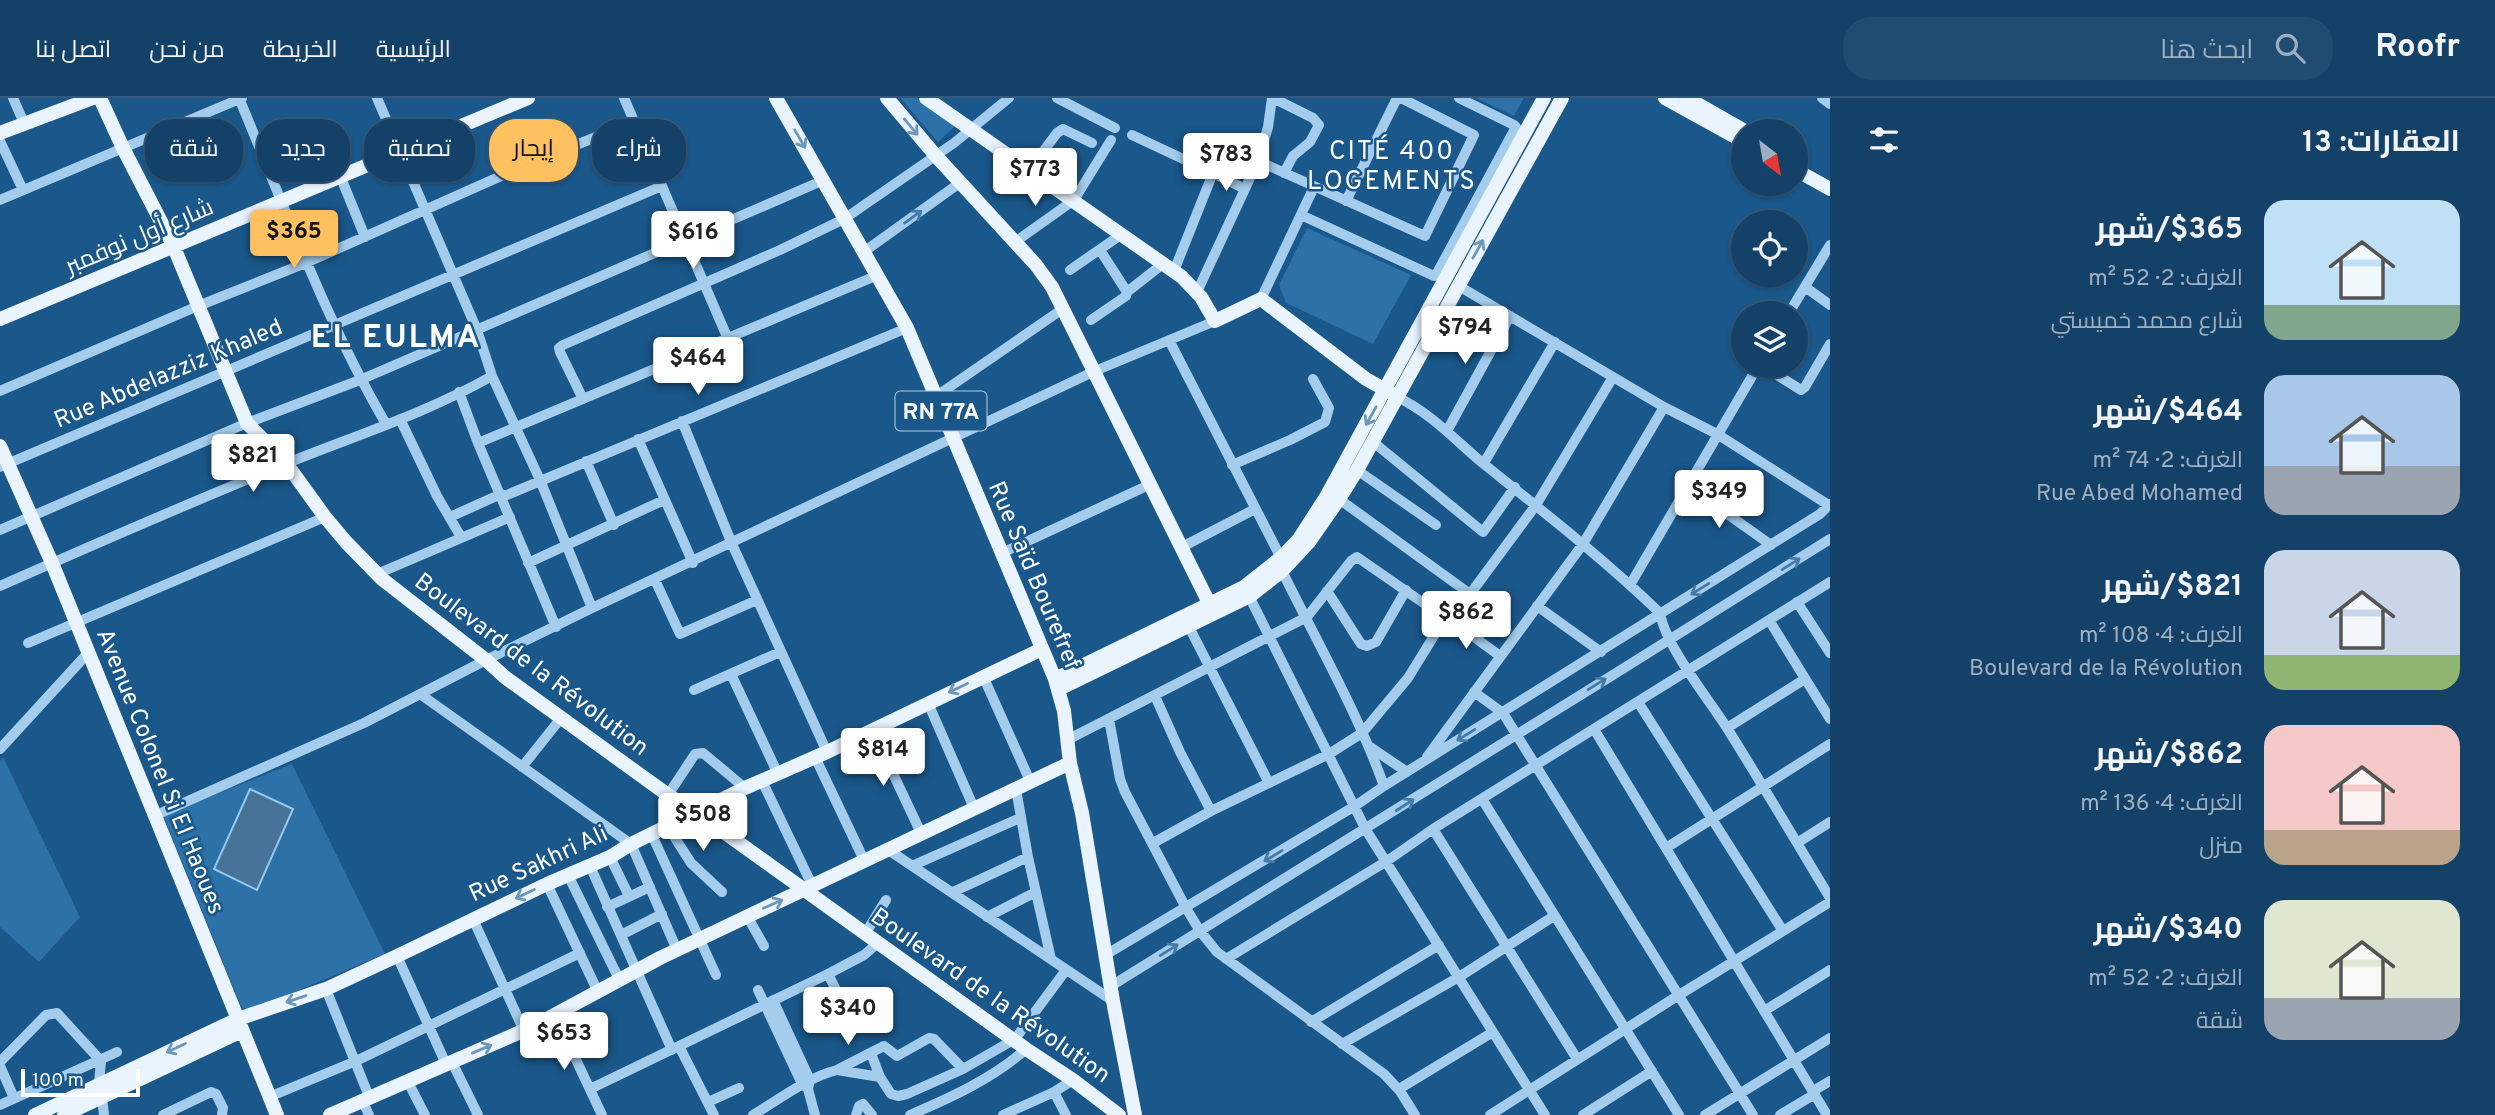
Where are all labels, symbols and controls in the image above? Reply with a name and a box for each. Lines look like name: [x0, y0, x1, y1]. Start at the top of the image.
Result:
search box: [1843, 17, 2333, 80]
text: Roofr: [2375, 27, 2460, 69]
icon: search: [2271, 29, 2309, 67]
text: ابحث هنا: [2160, 35, 2253, 68]
text: اتصل بنا: [35, 36, 111, 66]
text: من نحن: [149, 36, 225, 66]
text: الخريطة: [263, 36, 338, 66]
text: الرئيسية: [376, 36, 451, 66]
one-way arrow: [903, 118, 919, 136]
chip: شقة: [145, 119, 243, 182]
chip: جديد: [257, 119, 350, 182]
chip: تصفية: [364, 119, 475, 182]
chip: إيجار: [489, 119, 578, 182]
chip: شراء: [592, 119, 686, 182]
north arrow: [1731, 119, 1808, 196]
map controls: [1731, 119, 1808, 378]
icon: filters: [1865, 121, 1903, 159]
text: العقارات: 13: [2302, 125, 2460, 162]
one-way arrow: [793, 129, 807, 149]
pin: $783: [1185, 134, 1267, 193]
district label: CITÉ 400 LOGEMENTS: [1307, 134, 1477, 199]
text: $783: [1199, 141, 1253, 170]
pin: $773: [994, 148, 1076, 208]
text: $773: [1009, 156, 1061, 185]
street label: شارع أول نوفمبر: [58, 190, 219, 283]
one-way arrow: [903, 210, 922, 224]
button: locate: [1731, 210, 1808, 287]
pin: $365: [253, 211, 335, 270]
pin: $616: [652, 212, 734, 271]
text: $365/شهر: [2096, 212, 2243, 249]
text: $365: [266, 218, 322, 247]
text: $616: [667, 219, 719, 248]
icon: home: [2320, 228, 2404, 312]
one-way arrow: [1471, 239, 1485, 259]
text: الغرف: 2 · 52 m²: [2088, 265, 2243, 294]
button: layers: [1731, 301, 1808, 378]
pin: $794: [1424, 306, 1506, 366]
text: شارع محمد خميستي: [2051, 308, 2243, 337]
street label: Rue Abdelazziz Khaled: [50, 313, 288, 437]
text: $794: [1437, 314, 1493, 343]
district label: EL EULMA: [311, 319, 481, 359]
pin: $464: [657, 338, 739, 397]
text: $464: [669, 345, 727, 374]
road number: RN 77A: [895, 392, 986, 430]
text: $464/شهر: [2094, 394, 2243, 431]
icon: home: [2320, 403, 2404, 487]
one-way arrow: [1364, 405, 1377, 426]
pin: $821: [212, 434, 294, 494]
text: $821: [227, 442, 279, 471]
text: الغرف: 2 · 74 m²: [2093, 447, 2243, 476]
pin: $349: [1678, 470, 1760, 530]
street label: Rue Saïd Bourefref: [980, 477, 1086, 674]
text: $349: [1691, 478, 1747, 507]
text: Rue Abed Mohamed: [2036, 480, 2243, 509]
one-way arrow: [1780, 557, 1800, 571]
street label: Boulevard de la Révolution: [408, 568, 654, 764]
text: $821/شهر: [2102, 569, 2243, 606]
icon: home: [2320, 578, 2404, 662]
one-way arrow: [1691, 581, 1710, 596]
pin: $862: [1425, 592, 1507, 651]
text: $862: [1438, 599, 1494, 628]
text: الغرف: 4 · 108 m²: [2079, 622, 2243, 651]
street label: Avenue Colonel Si El Haoues: [88, 625, 230, 919]
text: Boulevard de la Révolution: [1969, 655, 2243, 684]
one-way arrow: [1587, 676, 1607, 690]
one-way arrow: [948, 682, 969, 695]
pin: $814: [842, 728, 924, 788]
one-way arrow: [1456, 729, 1476, 743]
text: $814: [857, 736, 909, 765]
text: $862/شهر: [2095, 737, 2243, 774]
icon: home: [2320, 753, 2404, 837]
text: الغرف: 4 · 136 m²: [2080, 790, 2243, 819]
pin: $508: [662, 794, 744, 853]
one-way arrow: [1395, 798, 1414, 813]
text: $508: [674, 801, 732, 830]
street label: Rue Sakhri Ali: [465, 820, 613, 910]
text: منزل: [2199, 833, 2243, 862]
one-way arrow: [1263, 849, 1283, 863]
one-way arrow: [515, 888, 536, 901]
one-way arrow: [762, 897, 783, 910]
street label: Boulevard de la Révolution: [864, 902, 1116, 1091]
text: $340/شهر: [2094, 912, 2243, 949]
icon: home: [2320, 928, 2404, 1012]
one-way arrow: [1159, 943, 1179, 957]
text: الغرف: 2 · 52 m²: [2088, 965, 2243, 994]
pin: $340: [807, 988, 889, 1047]
one-way arrow: [285, 994, 307, 1006]
text: $340: [819, 995, 877, 1024]
text: شقة: [2196, 1008, 2243, 1037]
pin: $653: [523, 1012, 605, 1072]
text: $653: [536, 1020, 592, 1049]
one-way arrow: [166, 1042, 187, 1055]
one-way arrow: [471, 1042, 493, 1055]
scale bar: [21, 1066, 140, 1098]
text: 100 m: [32, 1069, 84, 1093]

